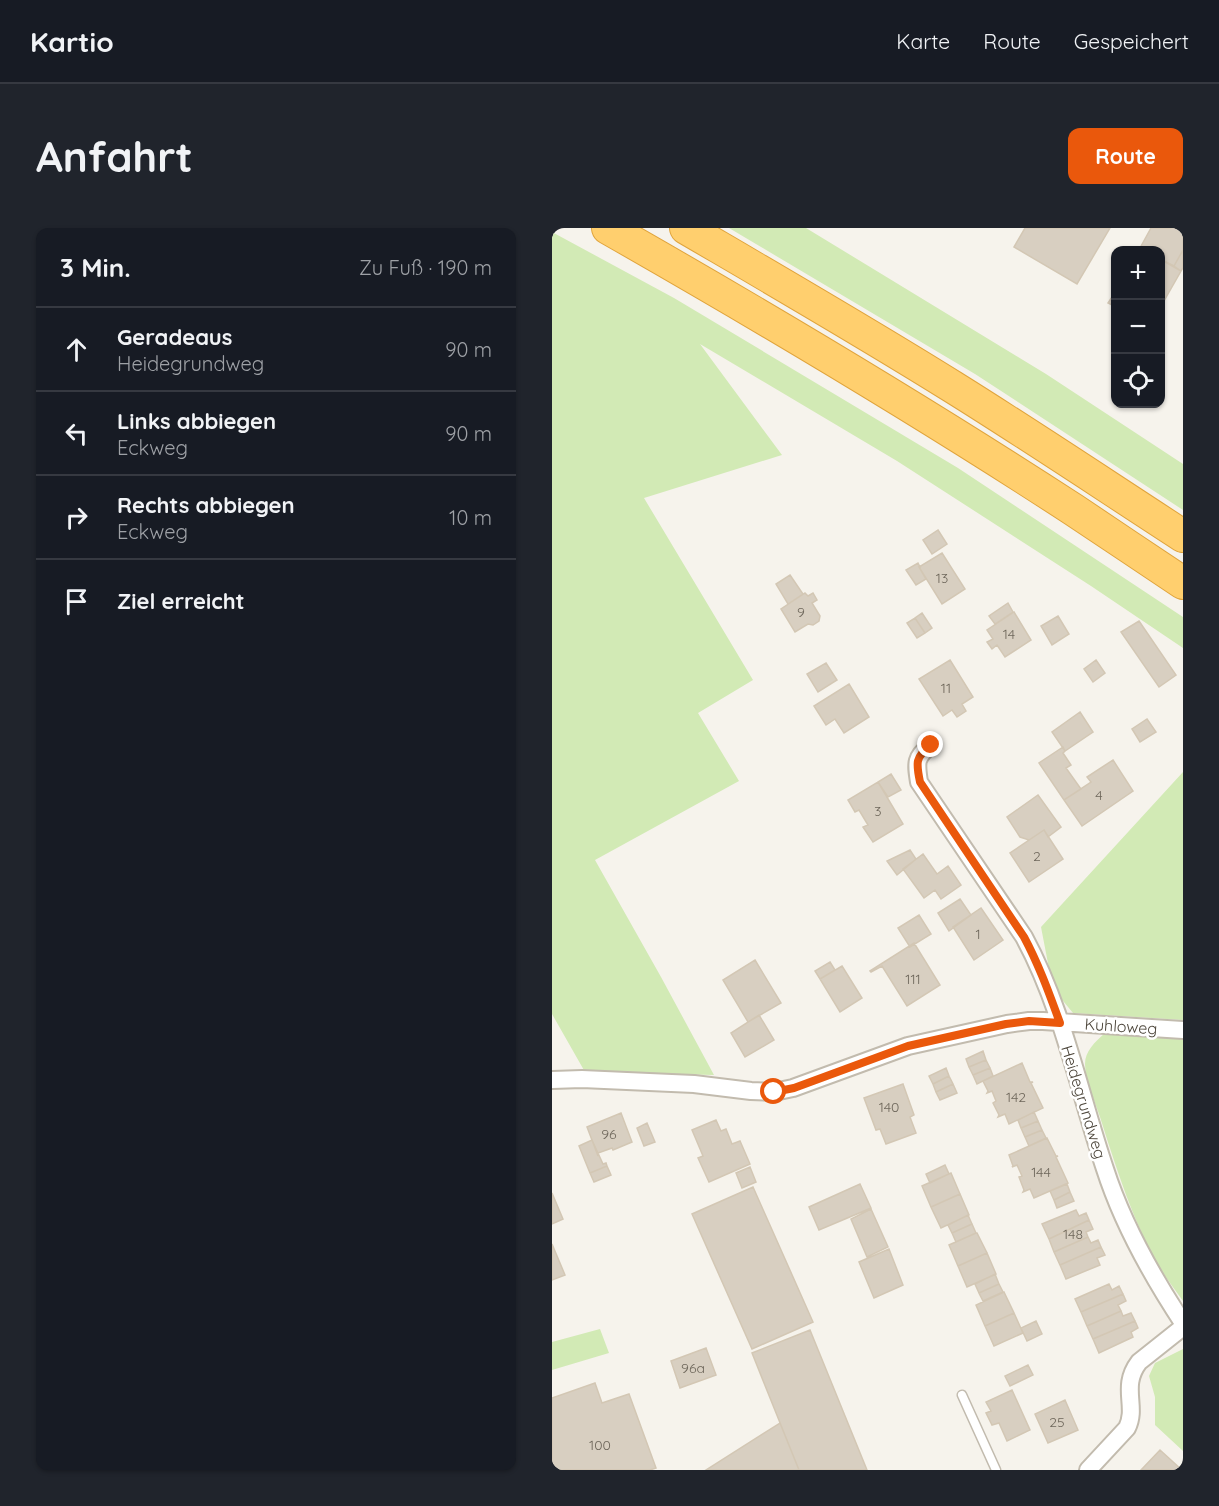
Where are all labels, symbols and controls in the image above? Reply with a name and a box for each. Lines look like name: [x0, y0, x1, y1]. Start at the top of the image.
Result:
text: Kartio: [30, 24, 114, 59]
text: Karte: [896, 28, 950, 54]
text: Route: [983, 28, 1041, 54]
text: Gespeichert: [1074, 28, 1189, 54]
button: Route: [1068, 128, 1183, 184]
text: Anfahrt: [36, 130, 193, 183]
map controls: [1111, 246, 1165, 408]
button: +: [1111, 246, 1165, 300]
text: 3 Min.: [60, 251, 131, 284]
text: Zu Fuß · 190 m: [359, 255, 492, 280]
button: −: [1111, 300, 1165, 354]
text: Geradeaus: [117, 323, 232, 351]
icon: ahead: [60, 333, 93, 366]
text: 90 m: [445, 337, 492, 362]
text: Heidegrundweg: [117, 351, 264, 376]
button: locate: [1111, 354, 1165, 408]
text: Links abbiegen: [117, 407, 276, 435]
icon: left: [60, 417, 93, 450]
text: 90 m: [445, 421, 492, 446]
text: Eckweg: [117, 435, 188, 460]
text: Rechts abbiegen: [117, 491, 295, 519]
icon: right: [60, 501, 93, 534]
text: 10 m: [449, 505, 492, 530]
text: Eckweg: [117, 519, 188, 544]
house number: 13: [936, 569, 948, 587]
icon: arrive: [60, 585, 93, 618]
text: Ziel erreicht: [117, 587, 245, 615]
house number: 9: [797, 603, 805, 621]
house number: 14: [1003, 625, 1015, 643]
house number: 11: [941, 679, 951, 697]
route end: [917, 731, 943, 757]
house number: 4: [1095, 786, 1103, 804]
house number: 3: [874, 802, 882, 820]
house number: 2: [1033, 847, 1041, 865]
house number: 1: [975, 925, 981, 943]
house number: 111: [905, 970, 921, 988]
street label: Kuhloweg: [1084, 1013, 1158, 1039]
street label: Heidegrundweg: [1057, 1043, 1111, 1161]
route start: [760, 1078, 786, 1104]
house number: 142: [1006, 1088, 1026, 1106]
house number: 140: [879, 1098, 899, 1116]
house number: 96: [601, 1125, 617, 1143]
house number: 144: [1031, 1163, 1051, 1181]
house number: 148: [1063, 1225, 1083, 1243]
house number: 96a: [681, 1359, 705, 1377]
house number: 25: [1049, 1413, 1065, 1431]
house number: 100: [589, 1436, 611, 1454]

